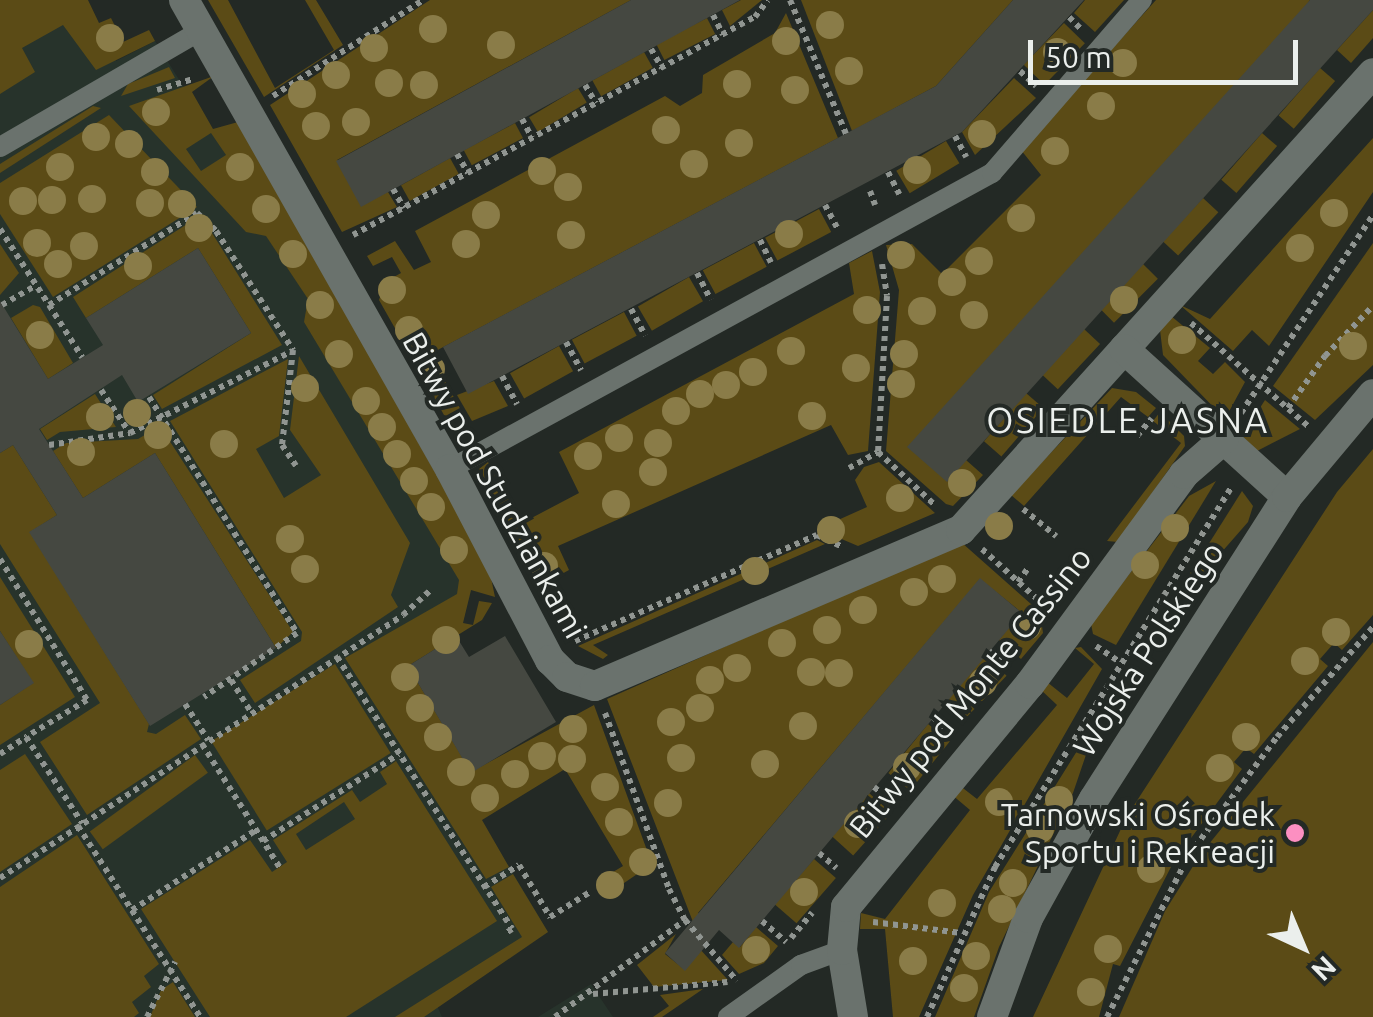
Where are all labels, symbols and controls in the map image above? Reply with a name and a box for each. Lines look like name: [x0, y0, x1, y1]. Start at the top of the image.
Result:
scale bar: [1033, 20, 1303, 82]
text: 50 m: [1045, 40, 1112, 74]
street label: Bitwy pod Studziankami: [395, 325, 595, 645]
district label: OSIEDLE JASNA: [986, 399, 1270, 441]
street label: Wojska Polskiego: [1064, 535, 1232, 763]
street label: Bitwy pod Monte Cassino: [841, 539, 1099, 845]
place label: Tarnowski Ośrodek Sportu i Rekreacji: [1001, 796, 1275, 871]
marker: Tarnowski Ośrodek Sportu i Rekreacji: [1284, 822, 1306, 844]
north arrow: [1253, 897, 1353, 997]
text: N: [1306, 951, 1342, 987]

